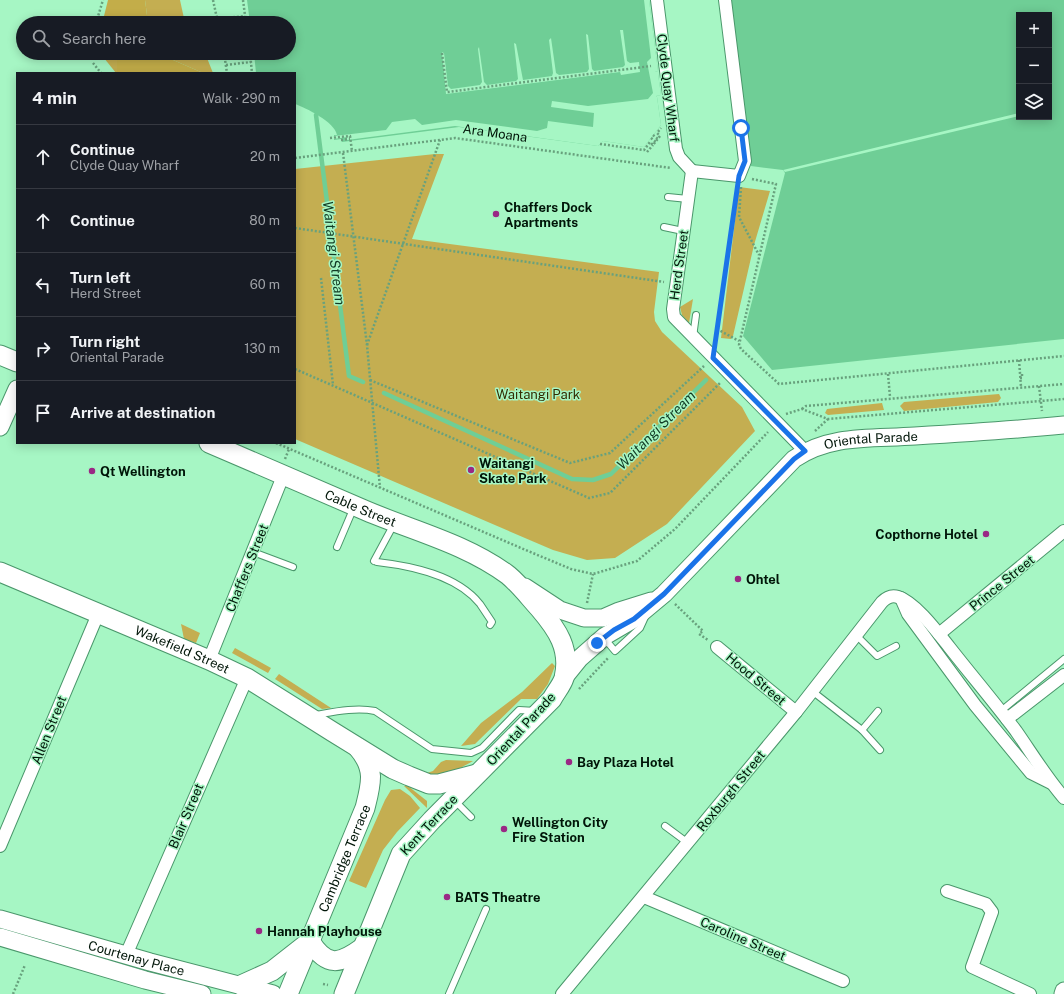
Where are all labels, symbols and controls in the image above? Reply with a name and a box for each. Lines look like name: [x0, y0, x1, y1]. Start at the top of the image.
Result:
map controls: [1016, 12, 1052, 120]
button: +: [1016, 12, 1052, 48]
search box: [16, 16, 296, 60]
icon: search: [30, 27, 52, 49]
text: Search here: [62, 30, 146, 47]
street label: Clyde Quay Wharf: [654, 33, 682, 143]
button: −: [1016, 48, 1052, 84]
button: layers: [1016, 84, 1052, 120]
text: 4 min: [32, 88, 77, 108]
text: Walk · 290 m: [202, 91, 280, 106]
route start: [732, 119, 750, 137]
street label: Ara Moana: [462, 121, 528, 145]
text: Continue: [70, 141, 135, 158]
icon: ahead: [32, 146, 54, 168]
text: 20 m: [250, 149, 280, 164]
text: Clyde Quay Wharf: [70, 158, 179, 173]
water label: Waitangi Stream: [320, 200, 348, 306]
place label: Chaffers Dock Apartments: [504, 200, 593, 230]
marker: Chaffers Dock Apartments: [491, 209, 501, 219]
icon: ahead: [32, 210, 54, 232]
text: Continue: [70, 212, 135, 229]
text: 80 m: [249, 213, 280, 228]
street label: Herd Street: [667, 229, 691, 301]
text: Turn left: [70, 269, 131, 286]
icon: left: [32, 274, 54, 296]
text: 60 m: [250, 277, 280, 292]
text: Herd Street: [70, 286, 141, 301]
text: Turn right: [70, 333, 140, 350]
icon: right: [32, 338, 54, 360]
text: 130 m: [244, 341, 280, 356]
text: Oriental Parade: [70, 350, 164, 365]
park label: Waitangi Park: [496, 387, 580, 402]
water label: Waitangi Stream: [613, 387, 699, 473]
icon: arrive: [32, 402, 54, 424]
text: Arrive at destination: [70, 404, 215, 421]
street label: Oriental Parade: [822, 428, 918, 452]
place label: Waitangi Skate Park: [479, 456, 547, 486]
place label: Qt Wellington: [100, 464, 186, 479]
marker: Waitangi Skate Park: [466, 465, 476, 475]
marker: Qt Wellington: [87, 466, 97, 476]
street label: Cable Street: [323, 486, 398, 529]
street label: Chaffers Street: [223, 522, 271, 614]
place label: Copthorne Hotel: [875, 527, 978, 542]
marker: Copthorne Hotel: [981, 529, 991, 539]
street label: Prince Street: [966, 552, 1038, 614]
place label: Ohtel: [746, 572, 780, 587]
marker: Ohtel: [733, 574, 743, 584]
street label: Wakefield Street: [133, 622, 232, 676]
route end: [588, 634, 606, 652]
street label: Hood Street: [723, 650, 789, 708]
street label: Oriental Parade: [483, 689, 559, 769]
street label: Allen Street: [28, 694, 70, 766]
street label: Roxburgh Street: [694, 748, 768, 834]
place label: Bay Plaza Hotel: [577, 755, 674, 770]
marker: Bay Plaza Hotel: [564, 757, 574, 767]
street label: Blair Street: [166, 781, 206, 851]
street label: Kent Terrace: [397, 792, 461, 858]
street label: Cambridge Terrace: [315, 802, 373, 914]
place label: Wellington City Fire Station: [512, 815, 609, 845]
marker: Wellington City Fire Station: [499, 824, 509, 834]
place label: BATS Theatre: [455, 890, 541, 905]
marker: BATS Theatre: [442, 892, 452, 902]
street label: Caroline Street: [698, 914, 788, 964]
place label: Hannah Playhouse: [267, 924, 382, 939]
marker: Hannah Playhouse: [254, 926, 264, 936]
street label: Courtenay Place: [87, 937, 186, 978]

